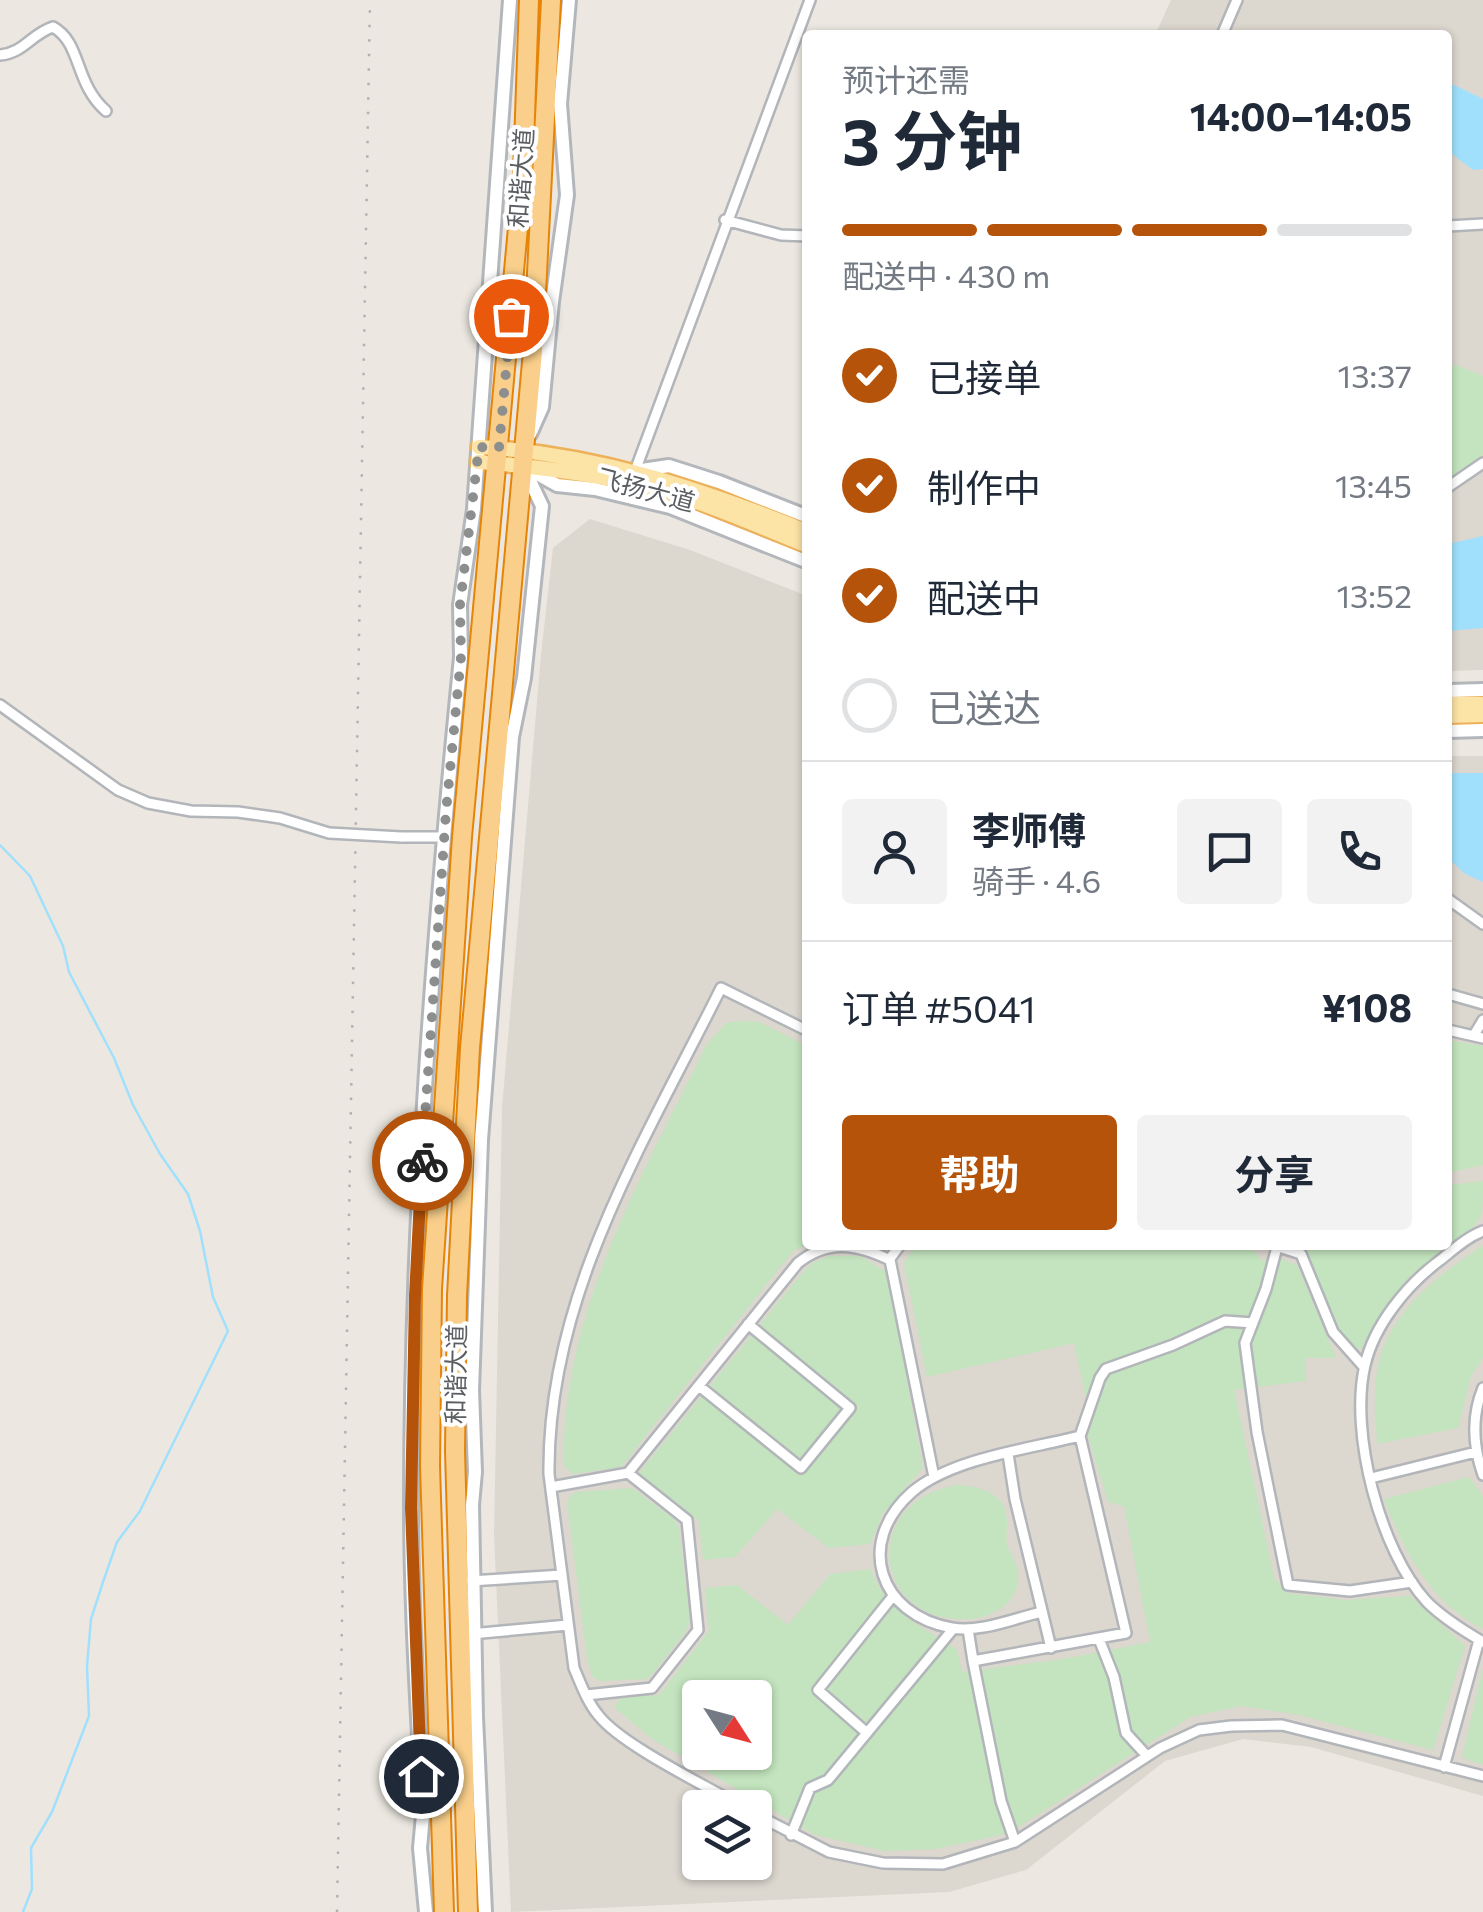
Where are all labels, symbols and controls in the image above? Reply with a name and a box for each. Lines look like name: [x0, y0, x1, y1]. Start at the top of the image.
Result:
text: 预计还需: [842, 59, 970, 99]
text: 14:00–14:05: [1190, 92, 1412, 139]
text: 3 分钟: [842, 99, 1022, 178]
street label: 和谐大道: [502, 127, 538, 229]
text: 配送中 · 430 m: [842, 255, 1050, 295]
pin: [469, 274, 554, 359]
icon: bag: [484, 289, 539, 344]
icon: check: [842, 348, 897, 403]
text: 已接单: [927, 353, 1041, 400]
text: 13:37: [1337, 355, 1412, 395]
icon: check: [842, 458, 897, 513]
street label: 飞扬大道: [594, 462, 698, 516]
text: 制作中: [927, 463, 1041, 510]
text: 13:45: [1335, 465, 1412, 505]
icon: check: [842, 568, 897, 623]
text: 配送中: [927, 573, 1041, 620]
text: 13:52: [1336, 575, 1412, 615]
text: 已送达: [927, 683, 1041, 730]
button: person: [842, 799, 947, 904]
button: chat: [1177, 799, 1282, 904]
button: phone: [1307, 799, 1412, 904]
text: 李师傅: [972, 806, 1086, 853]
text: 骑手 · 4.6: [972, 860, 1101, 900]
text: ¥108: [1322, 983, 1412, 1030]
text: 订单 #5041: [842, 984, 1036, 1031]
courier: [372, 1111, 472, 1211]
button: 帮助: [842, 1115, 1117, 1230]
button: 分享: [1137, 1115, 1412, 1230]
icon: bike: [395, 1134, 450, 1189]
street label: 和谐大道: [439, 1324, 471, 1424]
north arrow: [682, 1680, 772, 1770]
map controls: [682, 1680, 772, 1880]
pin: [379, 1734, 464, 1819]
icon: home: [394, 1749, 449, 1804]
button: layers: [682, 1790, 772, 1880]

